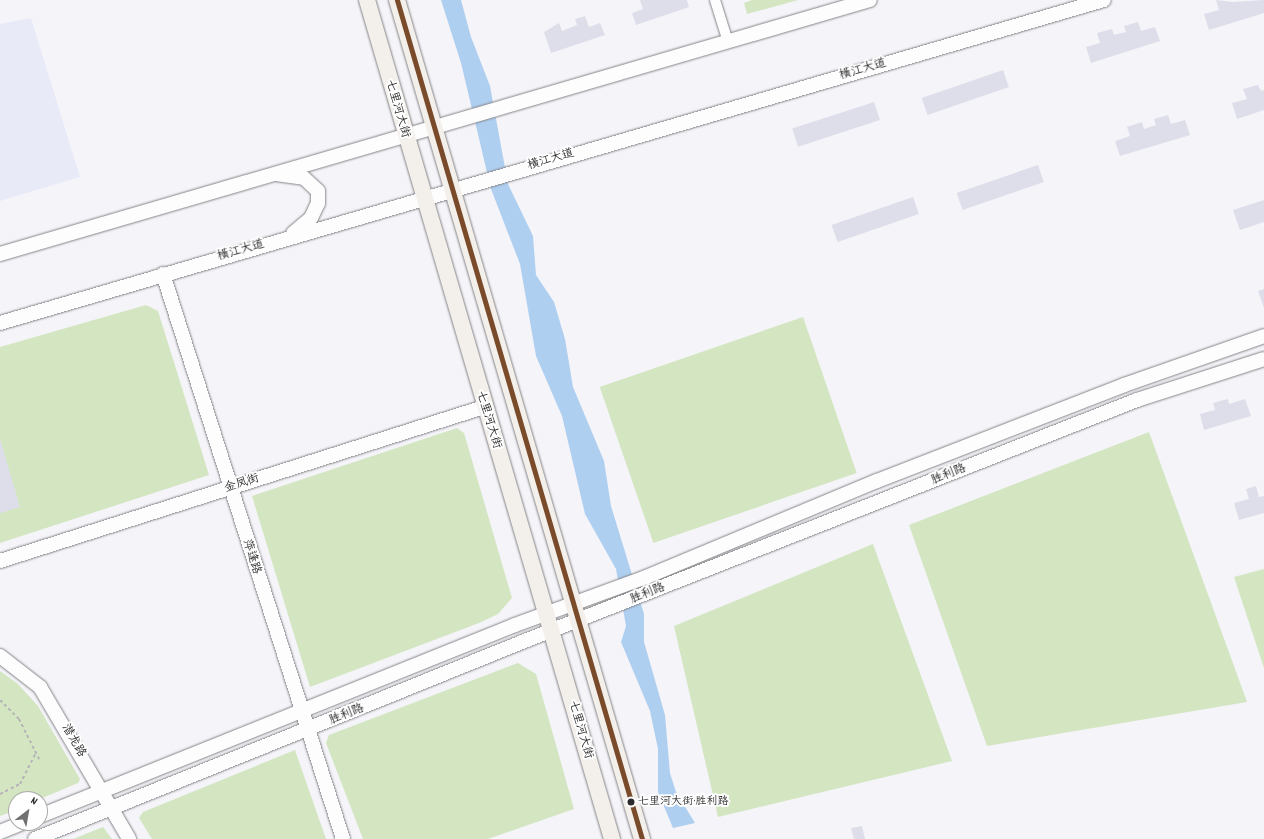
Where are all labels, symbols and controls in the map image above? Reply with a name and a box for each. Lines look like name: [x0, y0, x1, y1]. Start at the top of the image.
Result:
street label: 横江大道: [838, 56, 888, 84]
street label: 七里河大街: [382, 78, 412, 140]
street label: 横江大道: [526, 146, 576, 174]
street label: 横江大道: [216, 237, 266, 265]
street label: 七里河大街: [472, 389, 504, 451]
street label: 胜利路: [930, 462, 968, 488]
street label: 金凤街: [223, 472, 261, 496]
street label: 萍逢路: [239, 538, 263, 576]
street label: 胜利路: [629, 581, 667, 607]
street label: 七里河大街: [565, 699, 595, 761]
street label: 胜利路: [328, 702, 366, 728]
street label: 潜龙路: [58, 722, 88, 760]
north arrow: [8, 791, 48, 831]
text: N: [27, 793, 40, 810]
place label: 七里河大街·胜利路: [638, 795, 729, 809]
marker: 七里河大街·胜利路: [626, 797, 636, 807]

